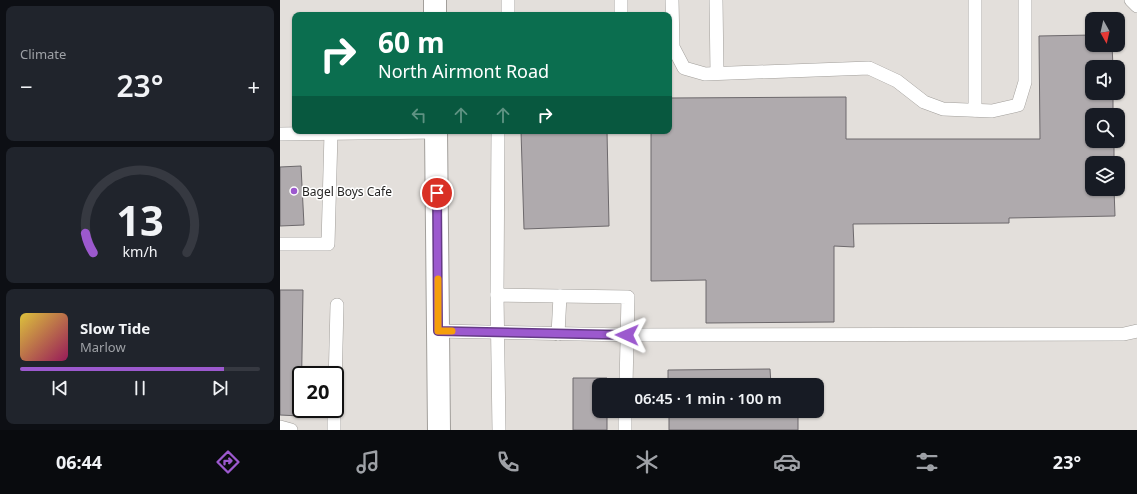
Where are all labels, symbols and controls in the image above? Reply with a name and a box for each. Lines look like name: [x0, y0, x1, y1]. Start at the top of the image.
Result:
north arrow: [1085, 12, 1125, 52]
map controls: [1085, 12, 1125, 196]
text: 60 m: [378, 23, 445, 61]
icon: right: [312, 28, 364, 80]
text: Climate: [20, 45, 66, 63]
text: North Airmont Road: [378, 59, 549, 83]
button: sound: [1085, 60, 1125, 100]
text: 23°: [116, 65, 164, 106]
text: −: [20, 71, 33, 101]
text: +: [247, 71, 260, 101]
icon: left: [408, 104, 430, 126]
icon: ahead: [450, 104, 472, 126]
icon: ahead: [492, 104, 514, 126]
icon: right: [534, 104, 556, 126]
button: search: [1085, 108, 1125, 148]
button: layers: [1085, 156, 1125, 196]
pin: [420, 176, 454, 210]
icon: arrive: [426, 182, 448, 204]
place label: Bagel Boys Cafe: [302, 183, 392, 200]
marker: Bagel Boys Cafe: [289, 186, 299, 196]
text: 13: [116, 192, 164, 248]
text: km/h: [122, 242, 158, 261]
position arrow: [606, 314, 648, 356]
text: Slow Tide: [80, 318, 150, 338]
text: Marlow: [80, 338, 126, 356]
speed limit sign: 20: [292, 366, 344, 418]
icon: previous: [49, 377, 71, 399]
icon: pause: [129, 377, 151, 399]
icon: next: [209, 377, 231, 399]
text: 06:45 · 1 min · 100 m: [634, 388, 782, 408]
icon: directions: [214, 448, 242, 476]
icon: music: [354, 448, 382, 476]
icon: phone: [494, 448, 522, 476]
icon: climate: [633, 448, 661, 476]
icon: car: [773, 448, 801, 476]
icon: filters: [913, 448, 941, 476]
text: 06:44: [56, 450, 102, 474]
text: 23°: [1053, 450, 1081, 474]

